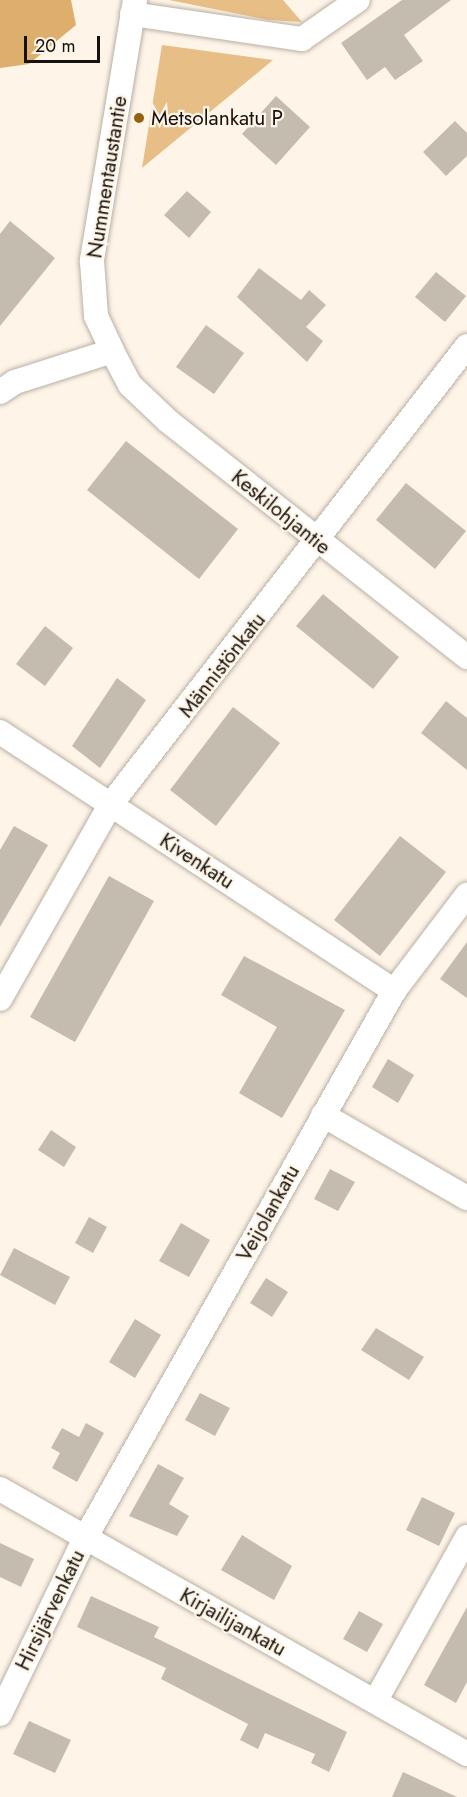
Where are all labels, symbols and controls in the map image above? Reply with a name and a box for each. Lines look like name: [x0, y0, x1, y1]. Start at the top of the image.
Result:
scale bar: [27, 24, 104, 62]
text: 20 m: [35, 33, 75, 59]
street label: Nummentaustantie: [82, 94, 132, 260]
place label: Metsolankatu P: [151, 105, 283, 131]
marker: Metsolankatu P: [132, 111, 146, 125]
street label: Keskilohjantie: [226, 464, 336, 560]
street label: Männistönkatu: [173, 608, 271, 722]
street label: Kivenkatu: [155, 828, 239, 894]
street label: Veijolankatu: [231, 1160, 305, 1266]
street label: Hirsijärvenkatu: [10, 1546, 90, 1674]
street label: Kirjailijankatu: [176, 1583, 290, 1661]

